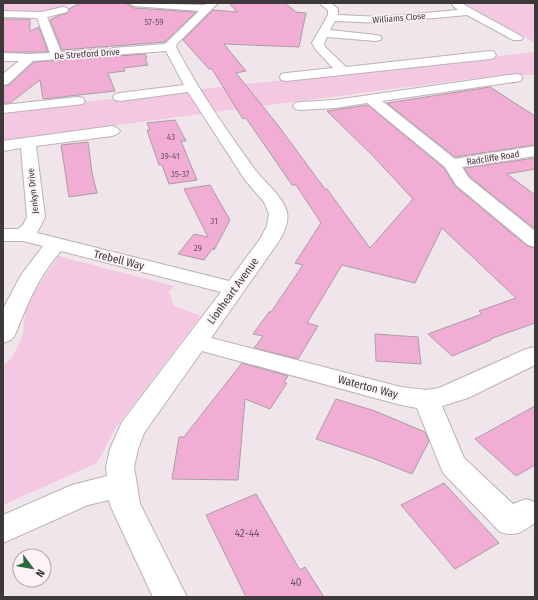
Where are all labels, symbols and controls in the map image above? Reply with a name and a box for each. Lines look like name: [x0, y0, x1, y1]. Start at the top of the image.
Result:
street label: Williams Close: [372, 11, 426, 25]
house number: 57-59: [144, 17, 164, 27]
street label: De Stretford Drive: [54, 47, 121, 61]
house number: 43: [167, 132, 175, 142]
street label: Radcliffe Road: [466, 149, 520, 167]
house number: 39-41: [161, 151, 179, 161]
street label: Jenkyn Drive: [26, 167, 40, 214]
house number: 35-37: [171, 169, 190, 179]
house number: 31: [210, 216, 218, 226]
house number: 29: [194, 243, 202, 253]
street label: Trebell Way: [92, 247, 146, 273]
street label: Lionheart Avenue: [205, 255, 261, 327]
street label: Waterton Way: [337, 373, 400, 401]
house number: 42-44: [235, 527, 260, 540]
north arrow: [12, 548, 52, 588]
text: N: [33, 567, 47, 579]
house number: 40: [290, 576, 302, 589]

